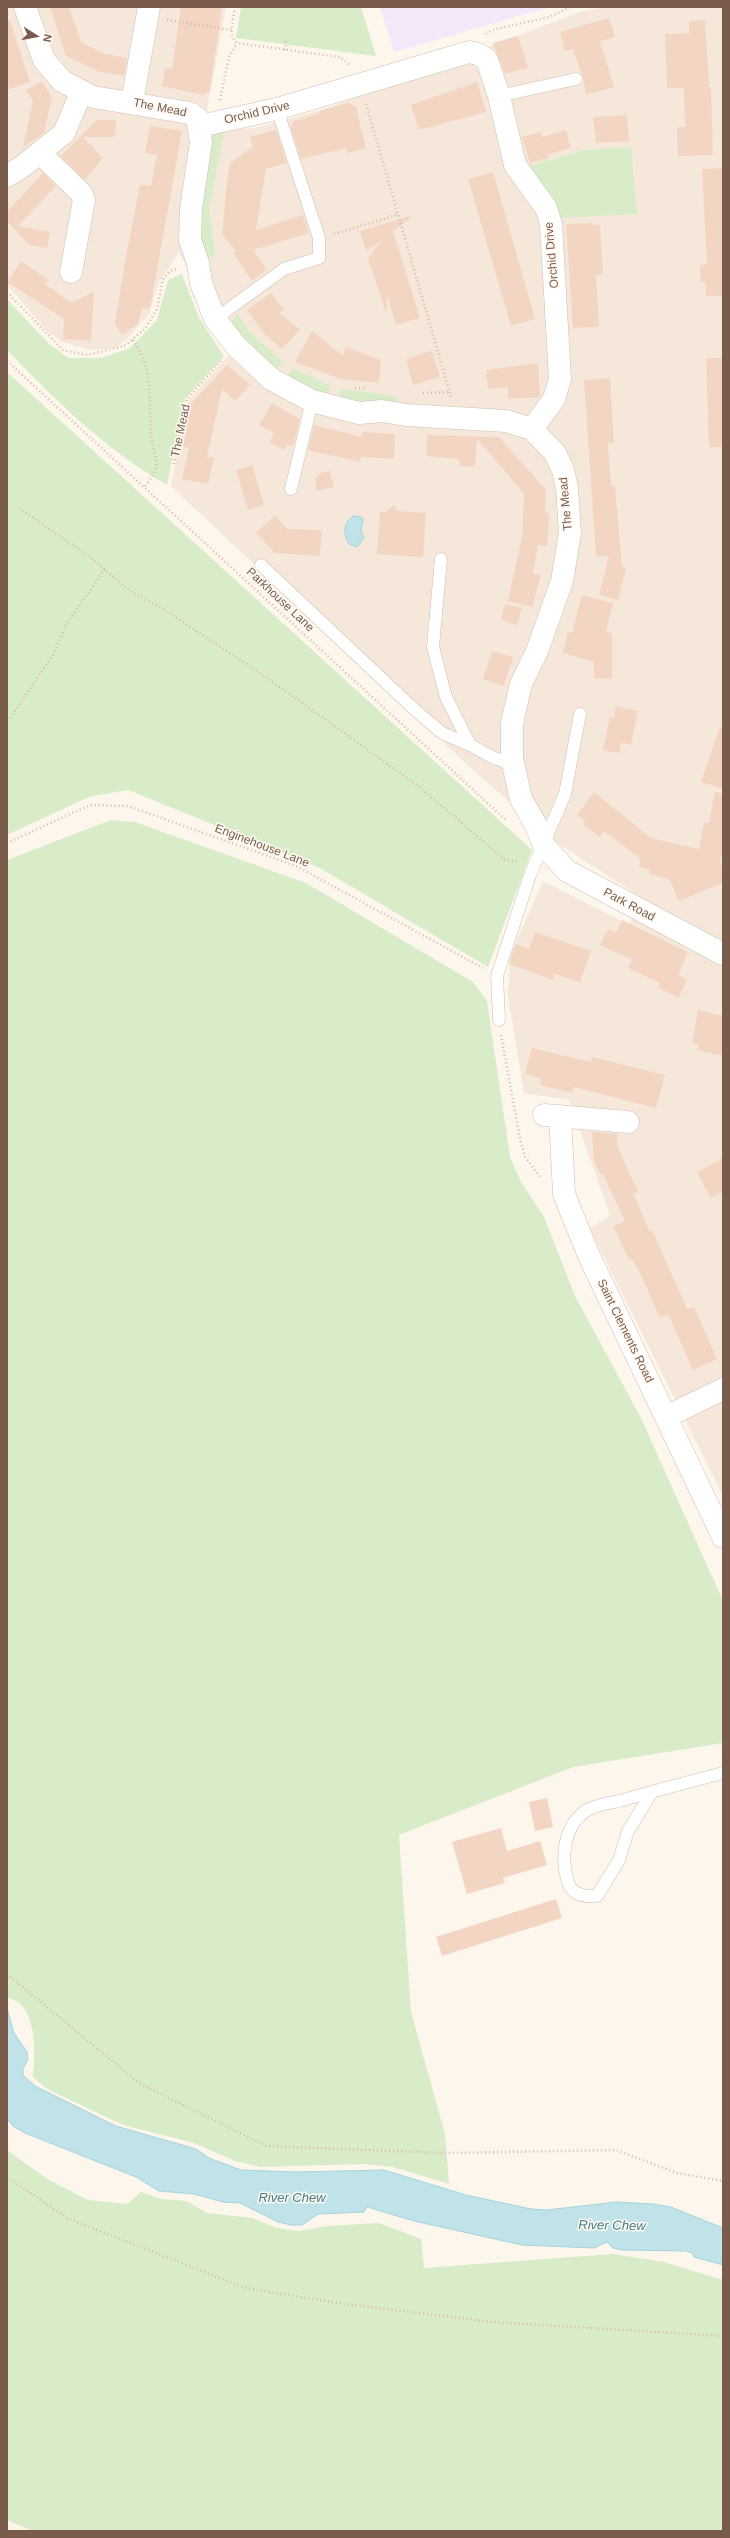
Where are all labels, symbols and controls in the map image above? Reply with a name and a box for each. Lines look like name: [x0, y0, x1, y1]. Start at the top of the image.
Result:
north arrow: [16, 16, 56, 56]
text: N: [41, 33, 54, 43]
street label: The Mead: [132, 96, 188, 120]
street label: Orchid Drive: [223, 98, 291, 128]
street label: Orchid Drive: [542, 221, 562, 289]
street label: The Mead: [168, 403, 194, 459]
street label: The Mead: [556, 476, 576, 532]
street label: Parkhouse Lane: [243, 565, 317, 635]
street label: Enginehouse Lane: [213, 821, 311, 871]
street label: Park Road: [601, 885, 657, 925]
street label: Saint Clements Road: [594, 1277, 656, 1385]
water label: River Chew: [258, 2190, 326, 2206]
water label: River Chew: [578, 2218, 646, 2234]

